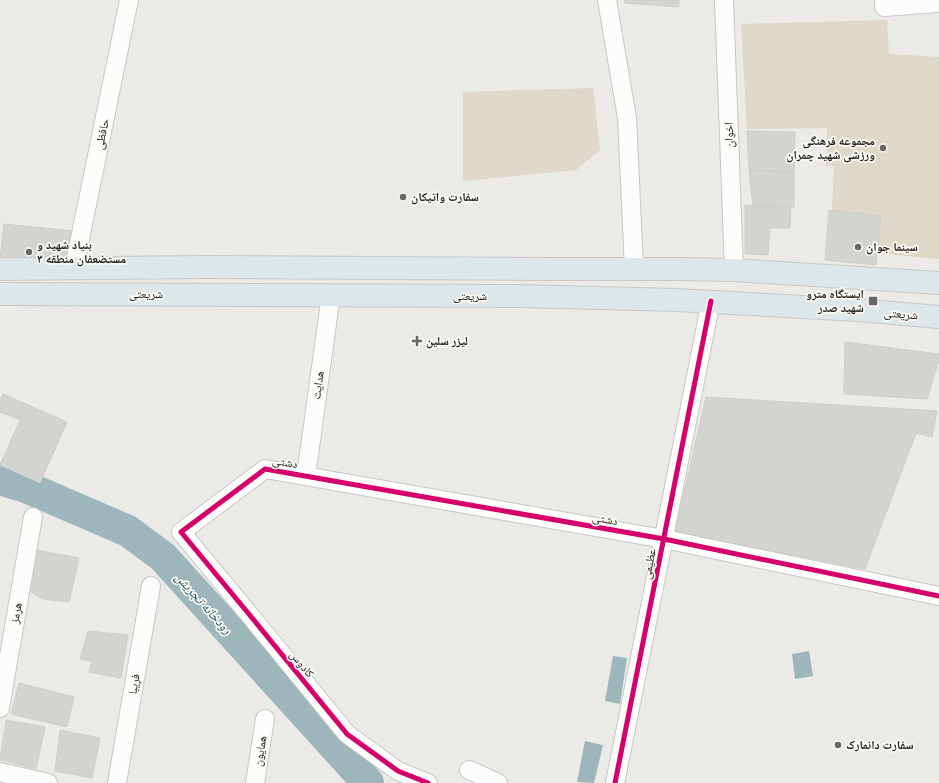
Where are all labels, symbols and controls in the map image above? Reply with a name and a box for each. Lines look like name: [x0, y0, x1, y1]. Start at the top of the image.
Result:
street label: حافظی: [92, 117, 112, 151]
street label: اخوان: [722, 122, 736, 148]
place label: مجموعه فرهنگی ورزشی شهید چمران: [786, 134, 875, 163]
marker: مجموعه فرهنگی ورزشی شهید چمران: [878, 143, 888, 153]
place label: سفارت واتیکان: [411, 190, 479, 205]
marker: سفارت واتیکان: [398, 192, 408, 202]
place label: بنیاد شهید و مستضعفان منطقه ۳: [37, 238, 127, 267]
place label: سینما جوان: [866, 240, 918, 255]
marker: سینما جوان: [853, 242, 863, 252]
marker: بنیاد شهید و مستضعفان منطقه ۳: [24, 247, 34, 257]
street label: شریعتی: [129, 287, 163, 301]
place label: ایستگاه مترو شهید صدر: [806, 287, 864, 315]
street label: شریعتی: [453, 289, 487, 303]
marker: ایستگاه مترو شهید صدر: [867, 295, 879, 307]
street label: شریعتی: [883, 306, 919, 323]
place label: لیزر سلین: [426, 334, 468, 349]
marker: لیزر سلین: [411, 335, 423, 347]
street label: هدایت: [309, 370, 327, 400]
street label: دشتی: [271, 453, 299, 471]
street label: دشتی: [591, 510, 619, 528]
street label: عظیمی: [639, 547, 659, 581]
water label: رودخانه تجریش: [172, 570, 235, 638]
street label: هرمز: [7, 601, 25, 626]
street label: کادوس: [287, 648, 317, 680]
street label: فریبا: [125, 673, 143, 695]
street label: همایون: [250, 735, 270, 767]
place label: سفارت دانمارک: [846, 738, 914, 752]
marker: سفارت دانمارک: [833, 740, 843, 750]

